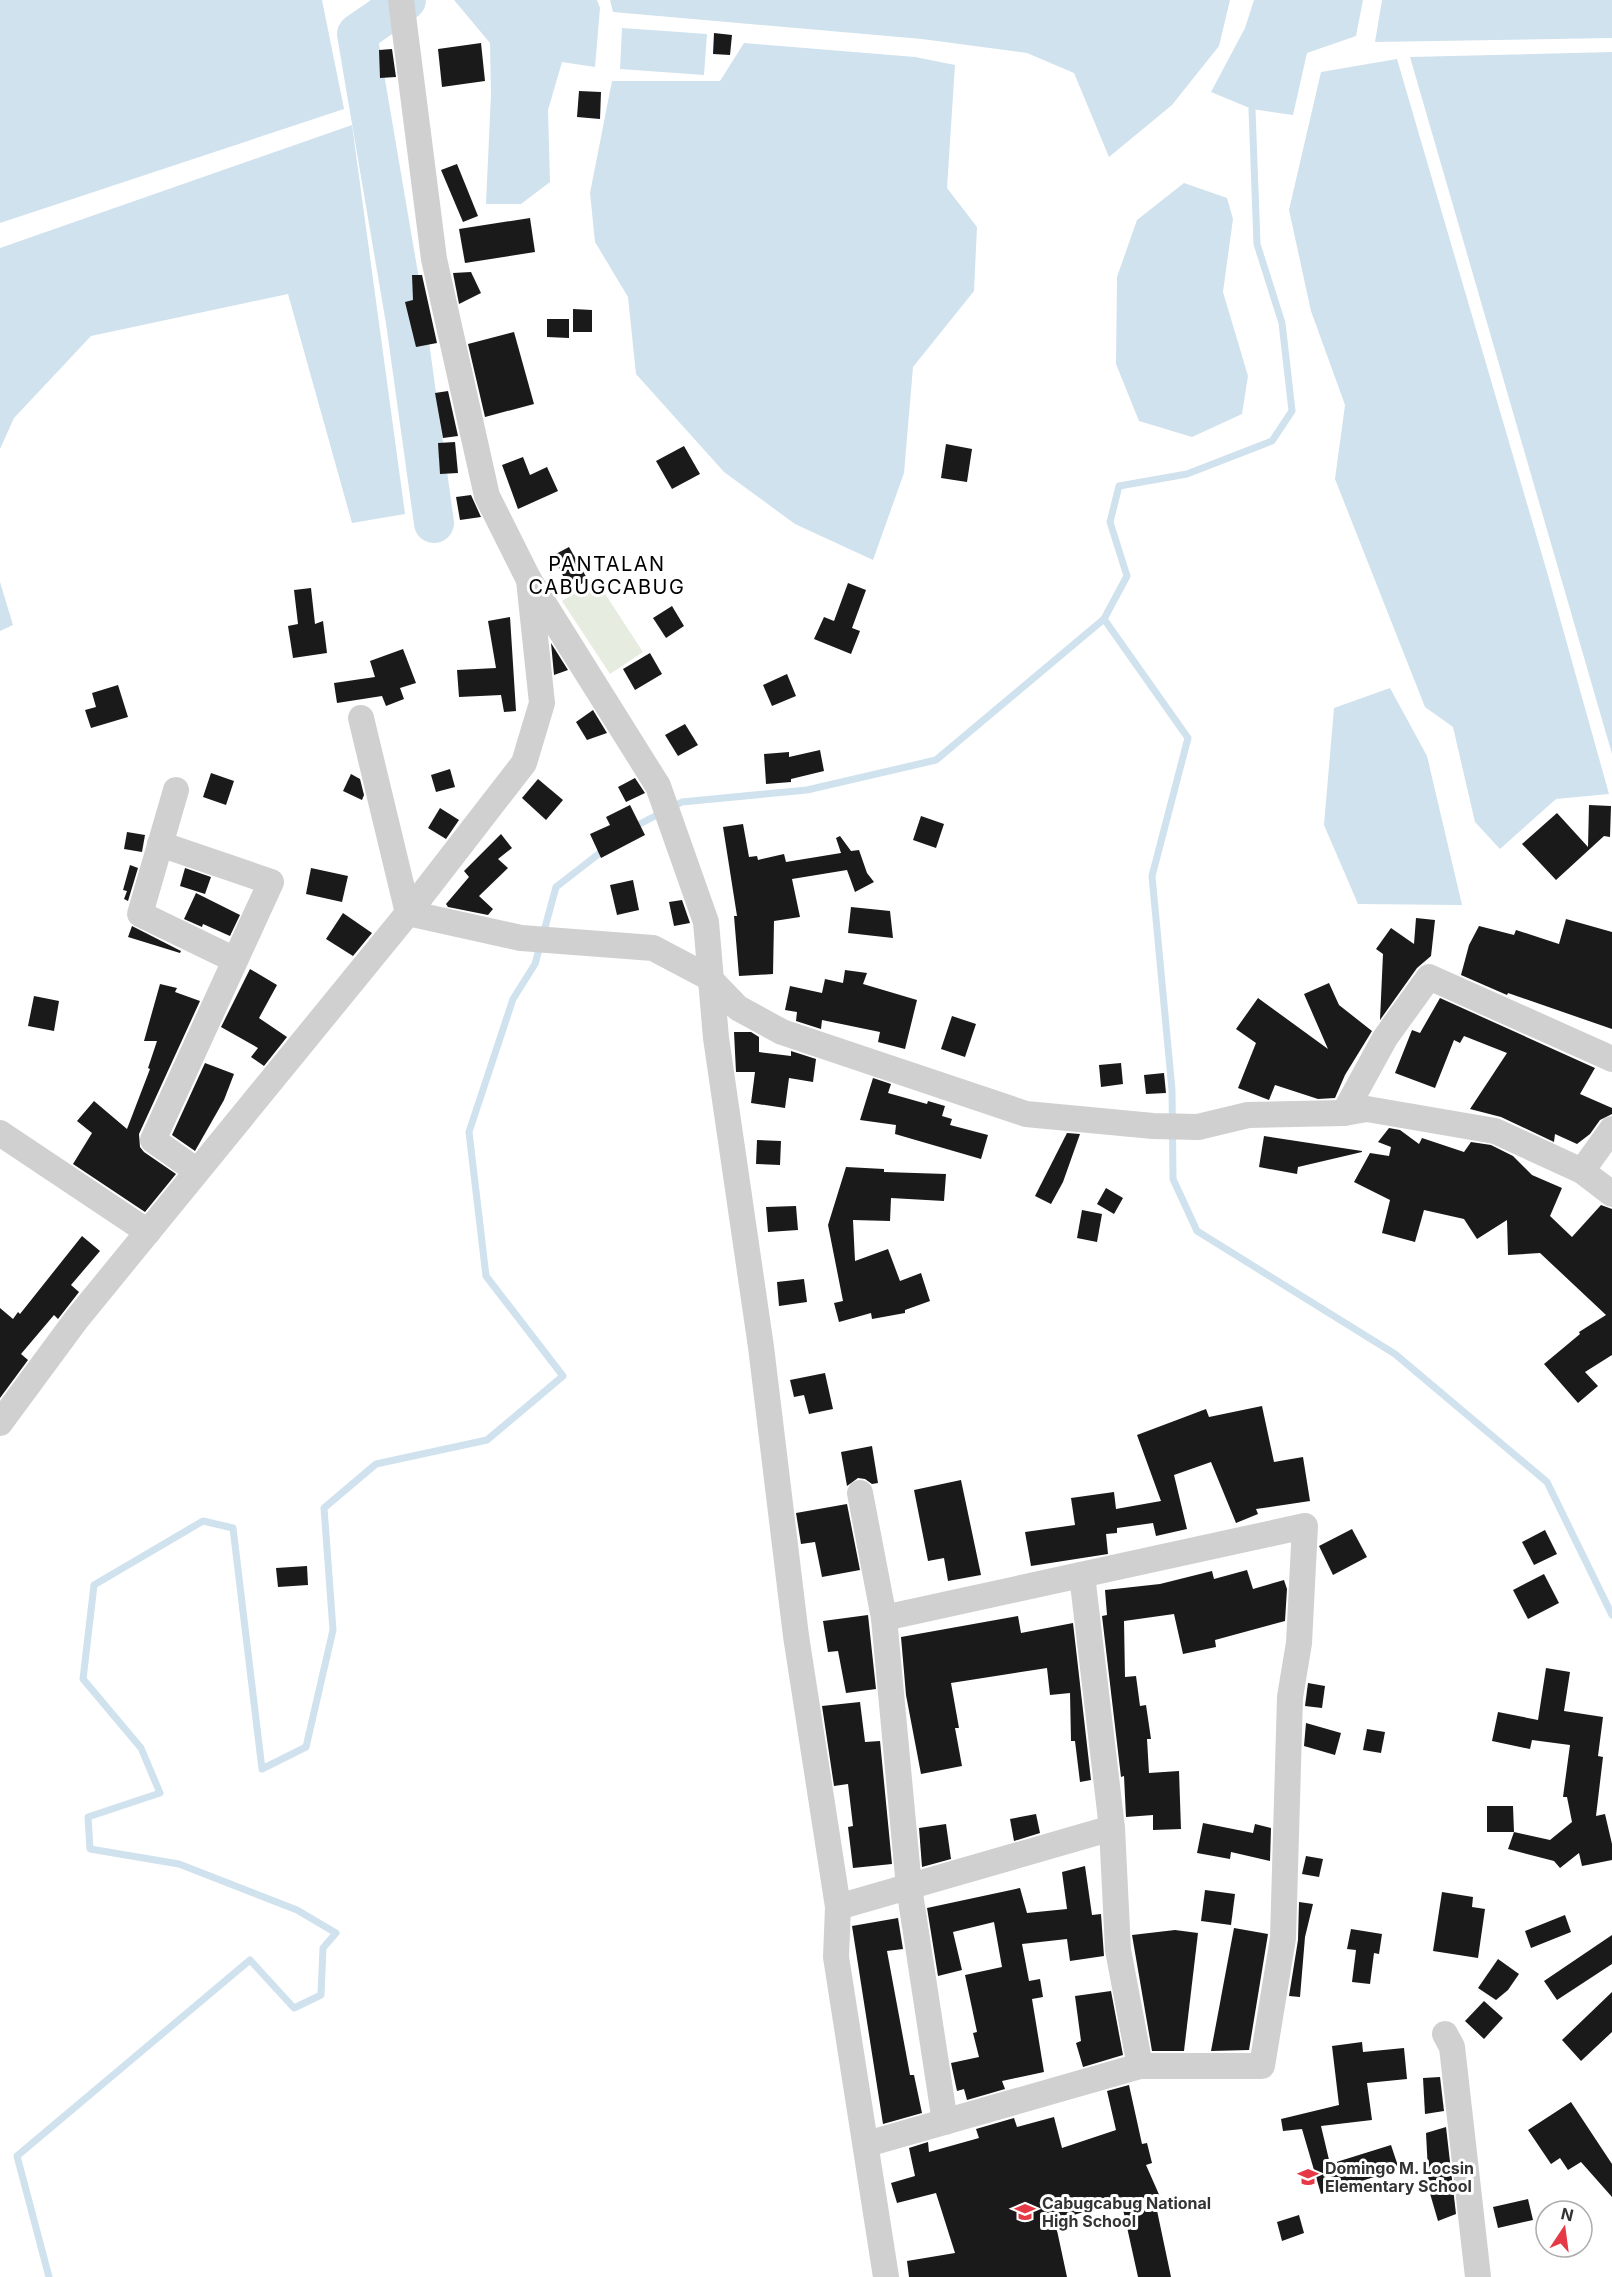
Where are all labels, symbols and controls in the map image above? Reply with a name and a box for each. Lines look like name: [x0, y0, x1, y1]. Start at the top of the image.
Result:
district label: PANTALAN CABUGCABUG: [529, 552, 685, 599]
place label: Domingo M. Locsin Elementary School: [1325, 2158, 1474, 2196]
school or university icon: Domingo M. Locsin Elementary School: [1296, 2165, 1320, 2189]
place label: Cabugcabug National High School: [1042, 2193, 1211, 2231]
north arrow: [1534, 2199, 1594, 2259]
school or university icon: Cabugcabug National High School: [1013, 2200, 1037, 2224]
text: N: [1559, 2203, 1576, 2226]

